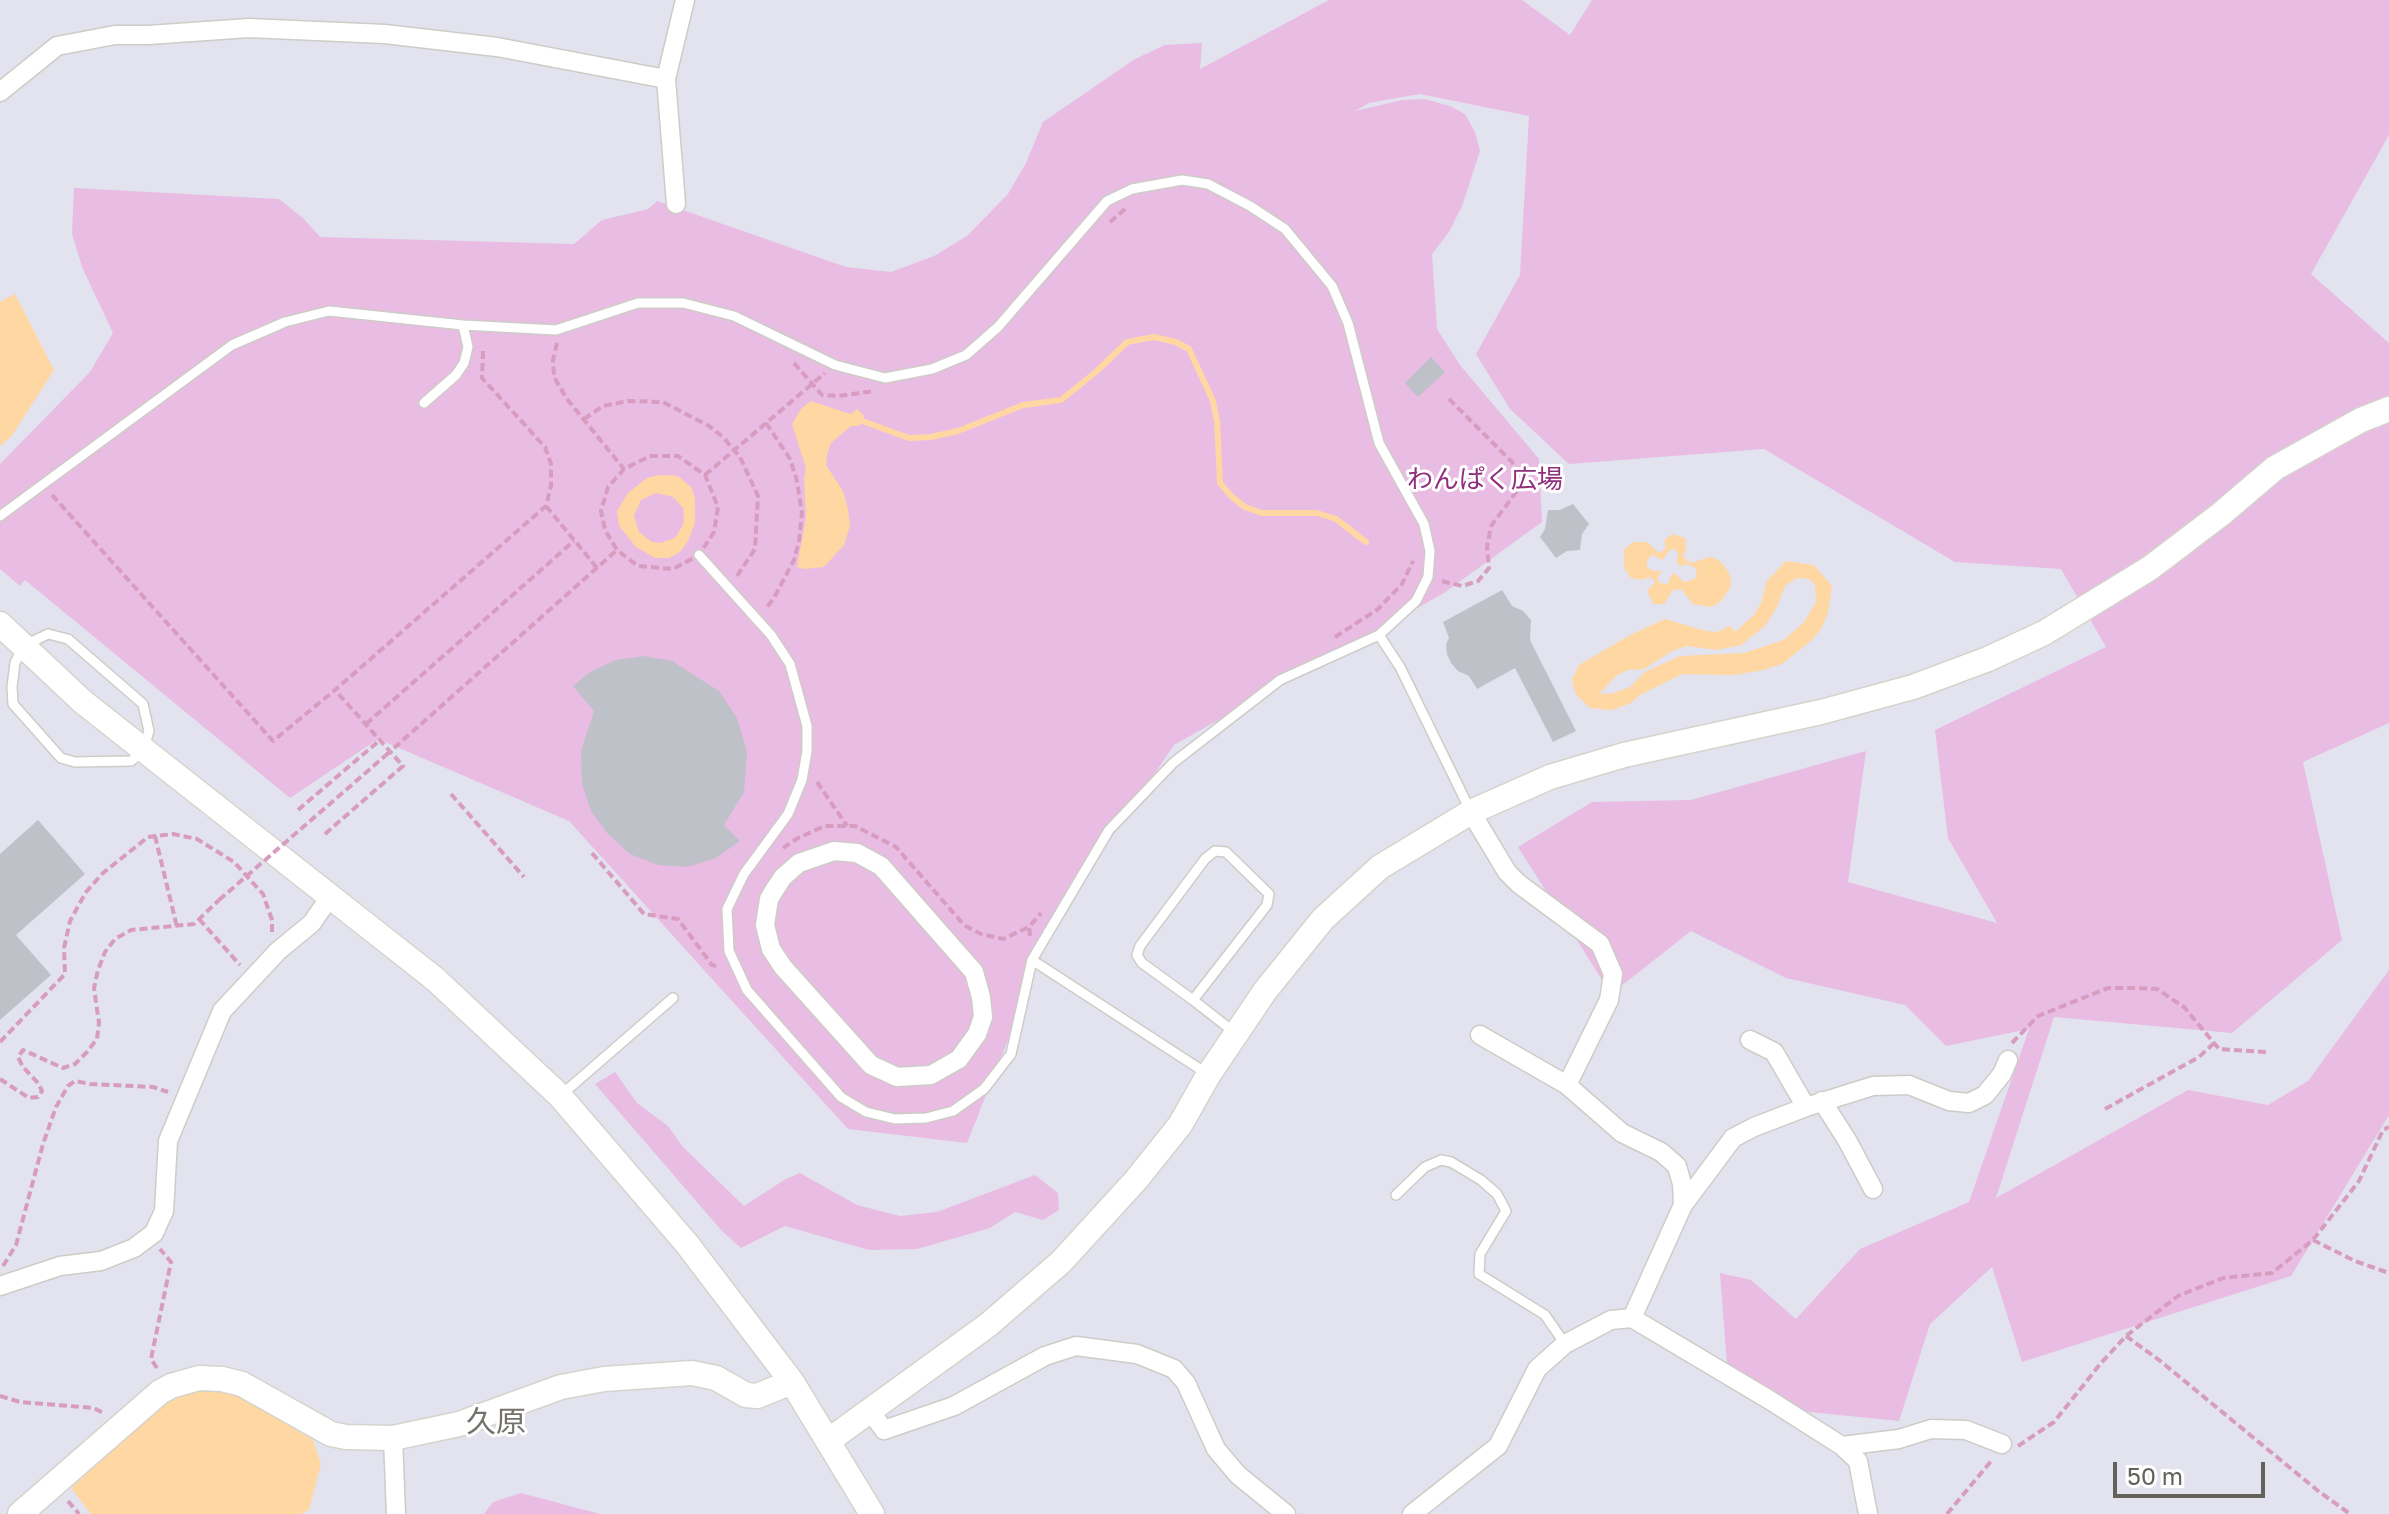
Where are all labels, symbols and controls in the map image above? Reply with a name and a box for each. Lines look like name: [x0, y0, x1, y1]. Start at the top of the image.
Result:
park label: わんぱく広場: [1407, 464, 1563, 496]
district label: 久原: [466, 1404, 526, 1440]
scale bar: [2117, 1446, 2269, 1496]
text: 50 m: [2127, 1461, 2183, 1490]

